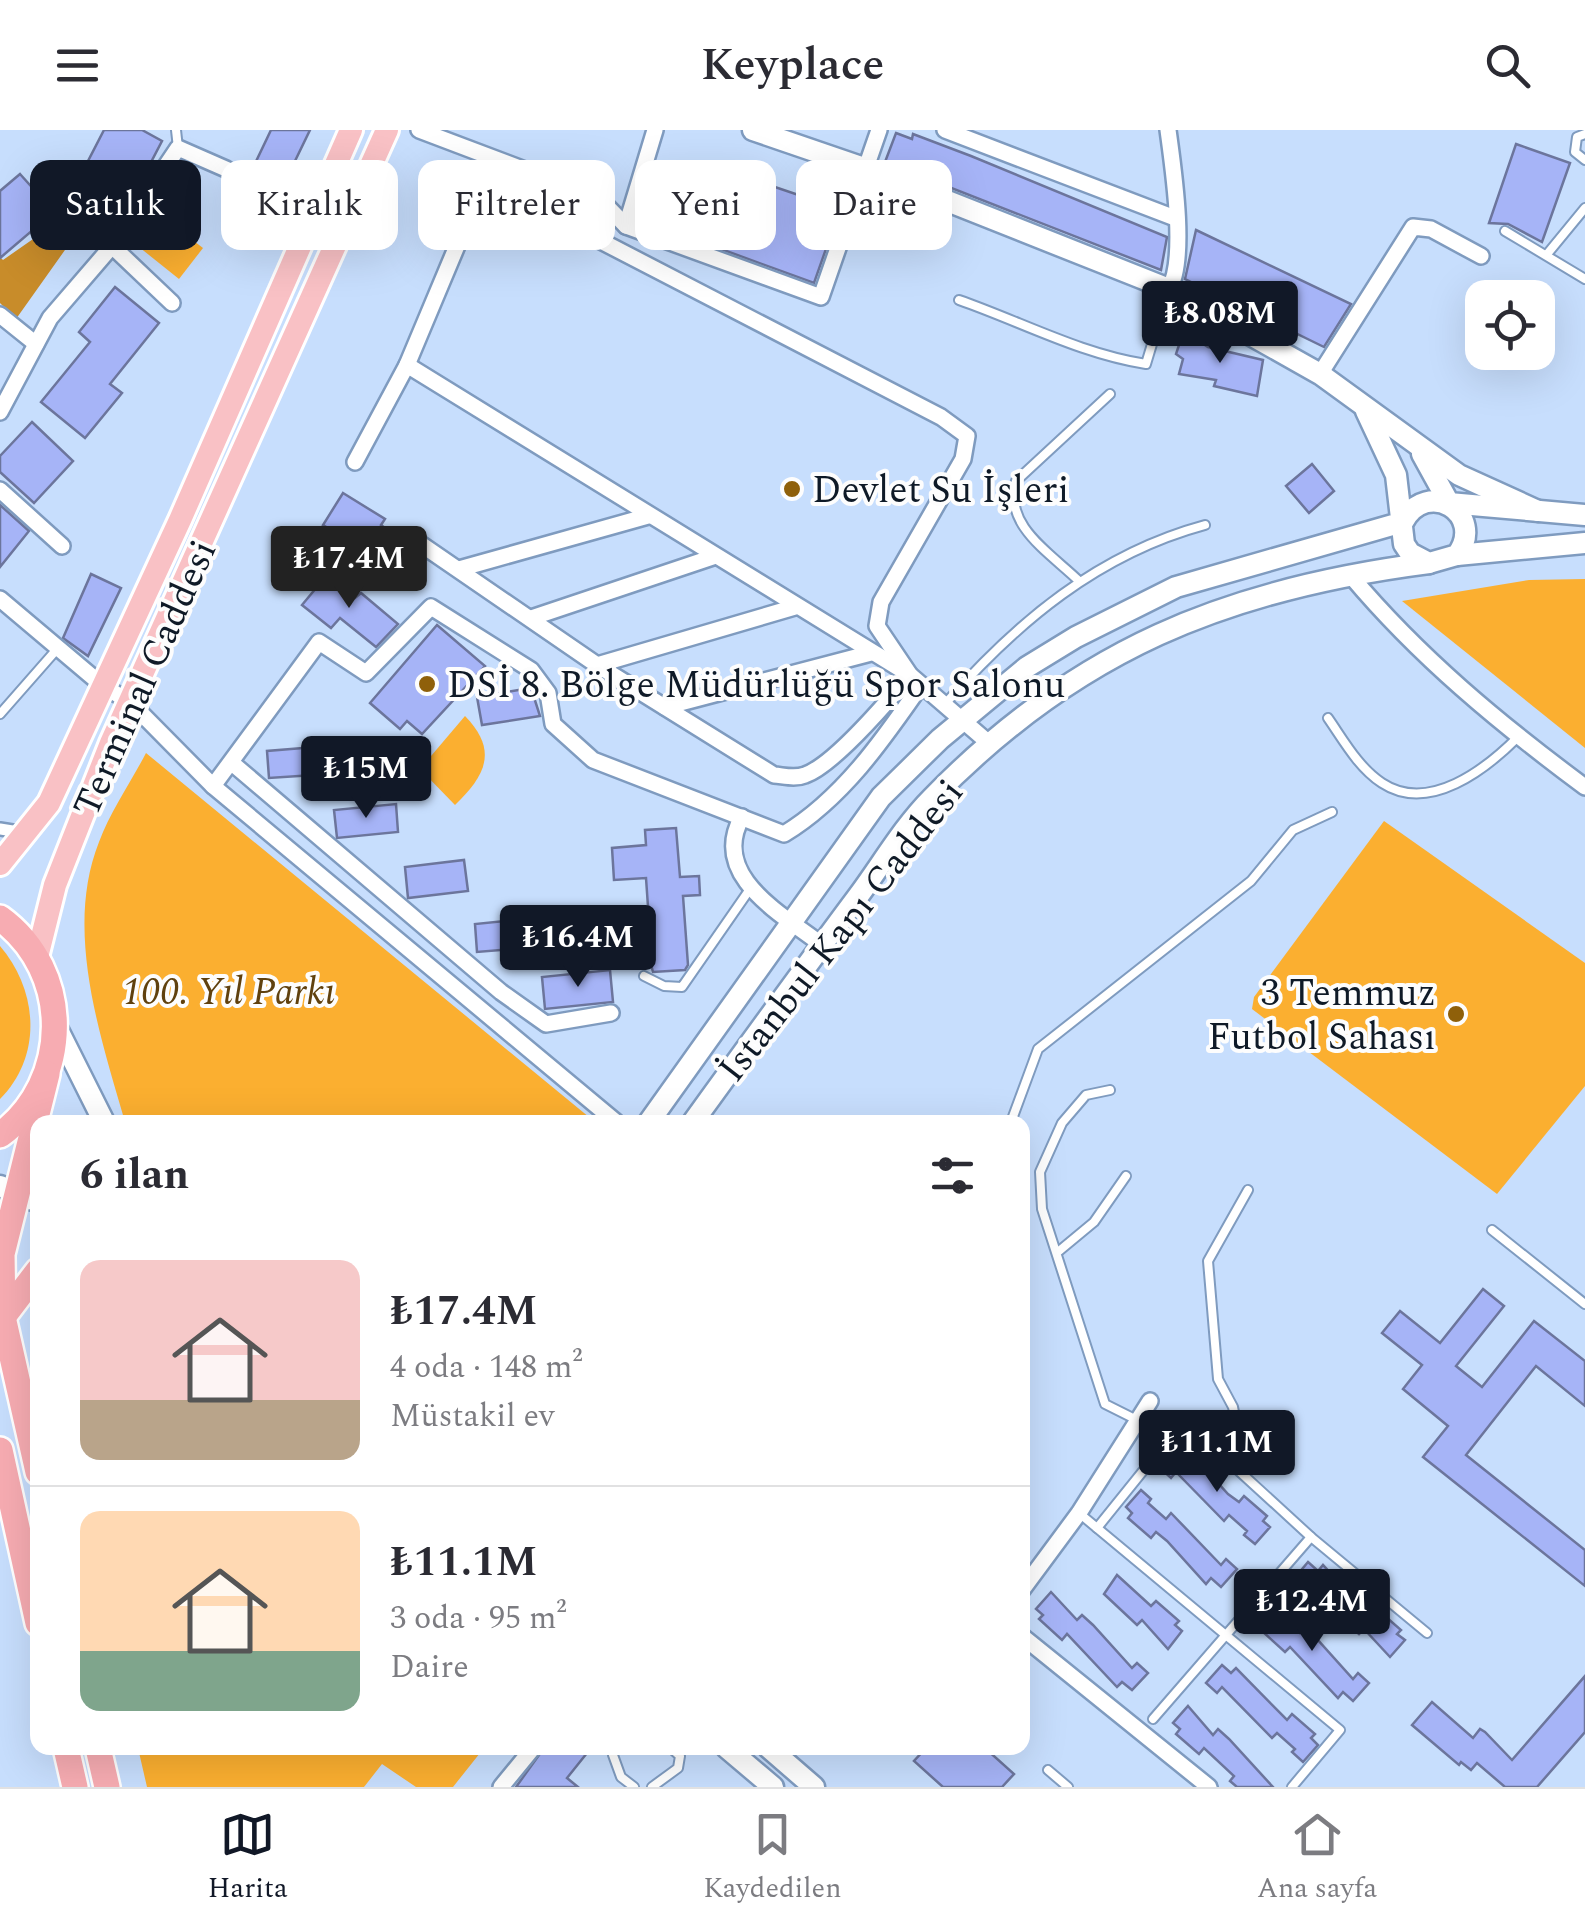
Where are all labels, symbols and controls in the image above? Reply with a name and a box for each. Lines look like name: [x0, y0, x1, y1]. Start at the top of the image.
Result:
text: Keyplace: [701, 31, 884, 100]
icon: menu: [50, 38, 105, 93]
icon: search: [1480, 38, 1535, 93]
chip: Satılık: [30, 160, 201, 250]
chip: Kiralık: [221, 160, 398, 250]
chip: Filtreler: [418, 160, 615, 250]
chip: Yeni: [635, 160, 776, 250]
chip: Daire: [796, 160, 952, 250]
map controls: [1465, 280, 1555, 370]
button: locate: [1465, 280, 1555, 370]
pin: ₺8.08M: [1139, 281, 1301, 366]
text: ₺8.08M: [1164, 289, 1276, 338]
place label: Devlet Su İşleri: [812, 462, 1069, 520]
marker: Devlet Su İşleri: [781, 478, 803, 500]
pin: ₺17.4M: [268, 526, 430, 611]
street label: Terminal Caddesi: [59, 531, 233, 827]
text: ₺17.4M: [293, 534, 405, 583]
place label: DSİ 8. Bölge Müdürlüğü Spor Salonu: [447, 657, 1065, 715]
marker: DSİ 8. Bölge Müdürlüğü Spor Salonu: [416, 673, 438, 695]
pin: ₺15M: [307, 736, 425, 821]
text: ₺15M: [323, 744, 409, 793]
street label: İstanbul Kapı Caddesi: [704, 767, 979, 1095]
pin: ₺16.4M: [497, 905, 659, 990]
text: ₺16.4M: [522, 913, 634, 962]
park label: 100. Yıl Parkı: [122, 964, 336, 1022]
place label: 3 Temmuz Futbol Sahası: [1207, 965, 1436, 1067]
marker: 3 Temmuz Futbol Sahası: [1445, 1003, 1467, 1025]
text: 6 ilan: [80, 1144, 189, 1207]
icon: filters: [925, 1148, 980, 1203]
text: ₺17.4M: [390, 1280, 537, 1343]
icon: home: [160, 1300, 280, 1420]
text: 4 oda · 148 m²: [390, 1343, 583, 1392]
text: Müstakil ev: [390, 1392, 554, 1441]
pin: ₺11.1M: [1136, 1410, 1298, 1495]
text: ₺11.1M: [1161, 1418, 1273, 1467]
text: ₺11.1M: [390, 1531, 537, 1594]
icon: home: [160, 1551, 280, 1671]
pin: ₺12.4M: [1231, 1569, 1393, 1654]
text: ₺12.4M: [1256, 1577, 1368, 1626]
text: 3 oda · 95 m²: [390, 1594, 567, 1643]
text: Daire: [390, 1643, 469, 1692]
tab: Harita: [208, 1807, 288, 1910]
tab: Kaydedilen: [703, 1807, 841, 1910]
tab: Ana sayfa: [1257, 1807, 1377, 1910]

